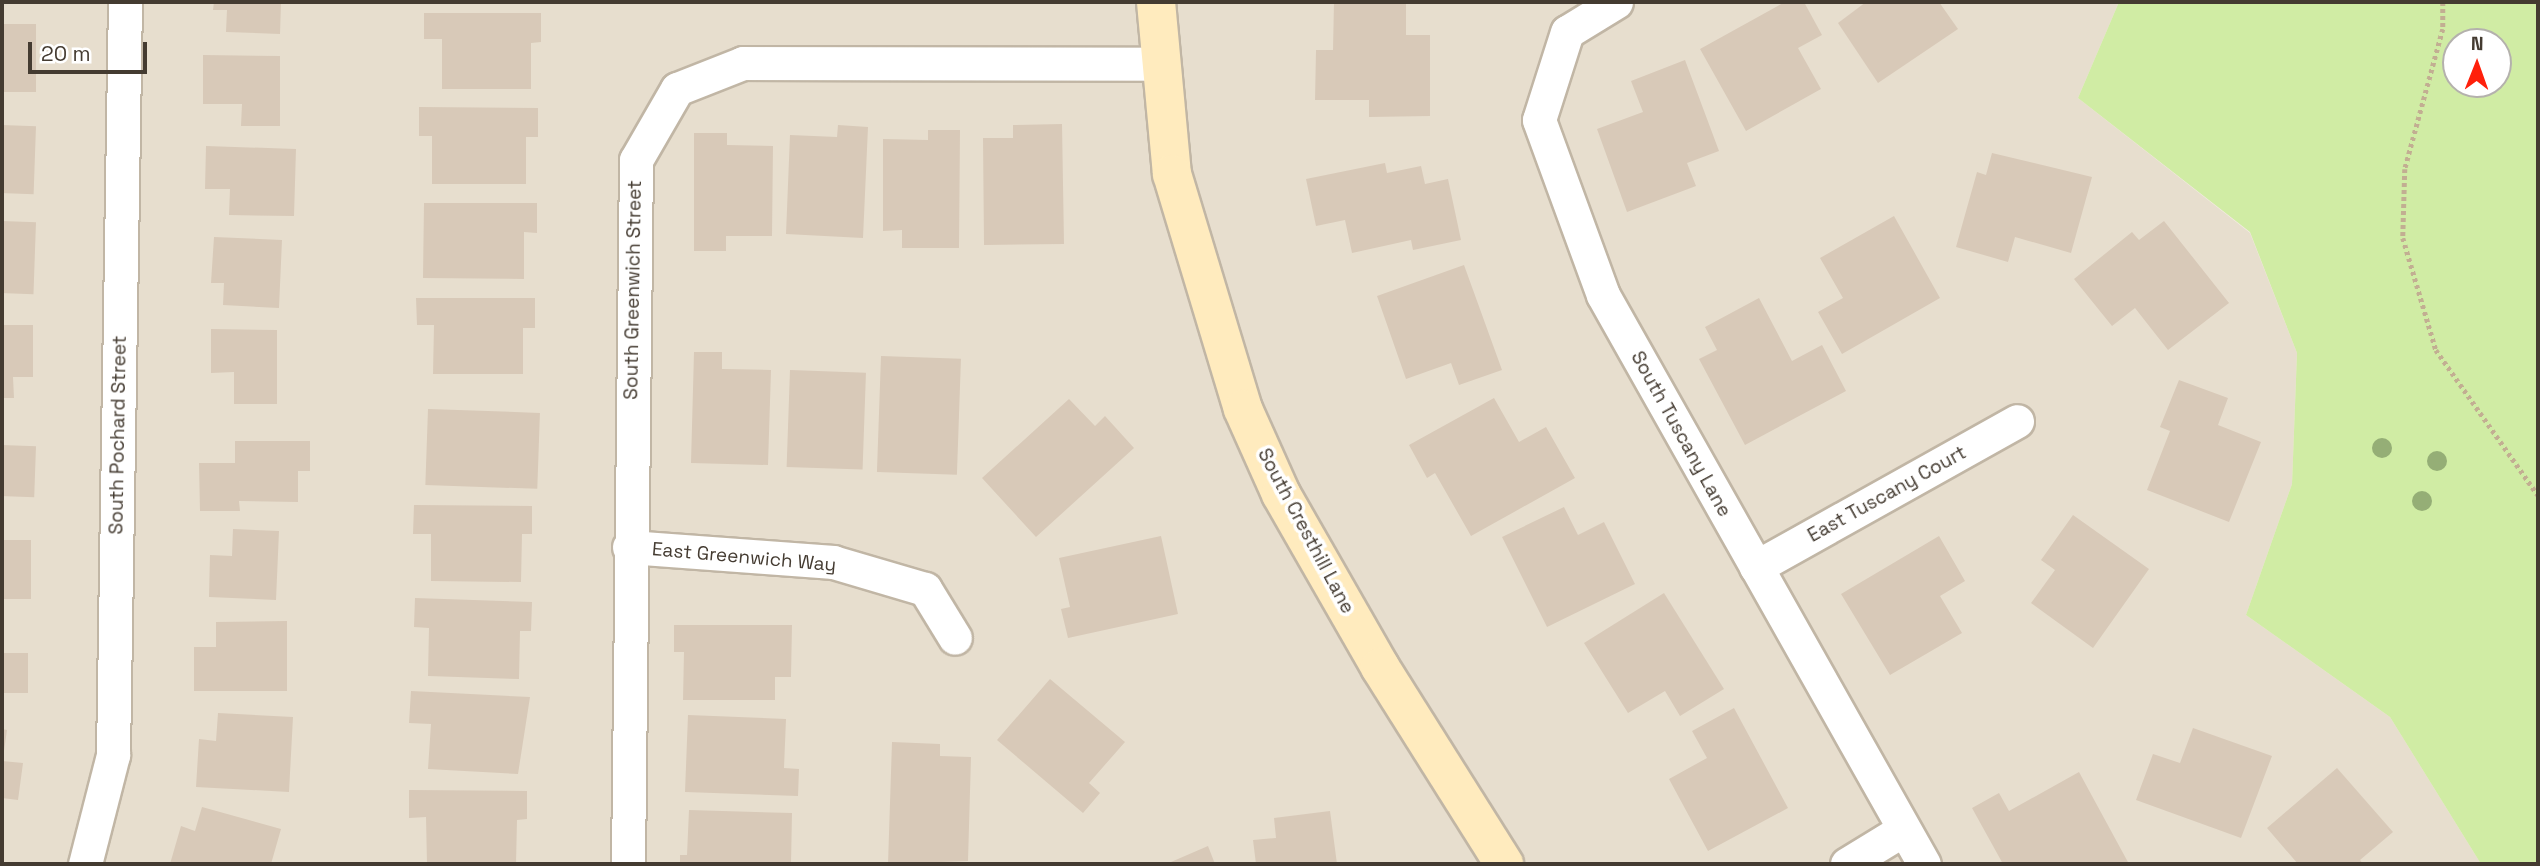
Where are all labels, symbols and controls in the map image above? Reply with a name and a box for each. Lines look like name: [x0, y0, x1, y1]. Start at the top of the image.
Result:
scale bar: [32, 28, 150, 72]
north arrow: [2442, 28, 2512, 98]
text: N: [2471, 31, 2484, 56]
text: 20 m: [41, 40, 91, 67]
street label: South Greenwich Street: [620, 180, 646, 400]
street label: South Pochard Street: [105, 335, 131, 535]
street label: South Tuscany Lane: [1626, 347, 1736, 521]
street label: East Tuscany Court: [1804, 441, 1970, 547]
street label: South Cresthill Lane: [1253, 445, 1359, 617]
street label: East Greenwich Way: [651, 538, 837, 576]

